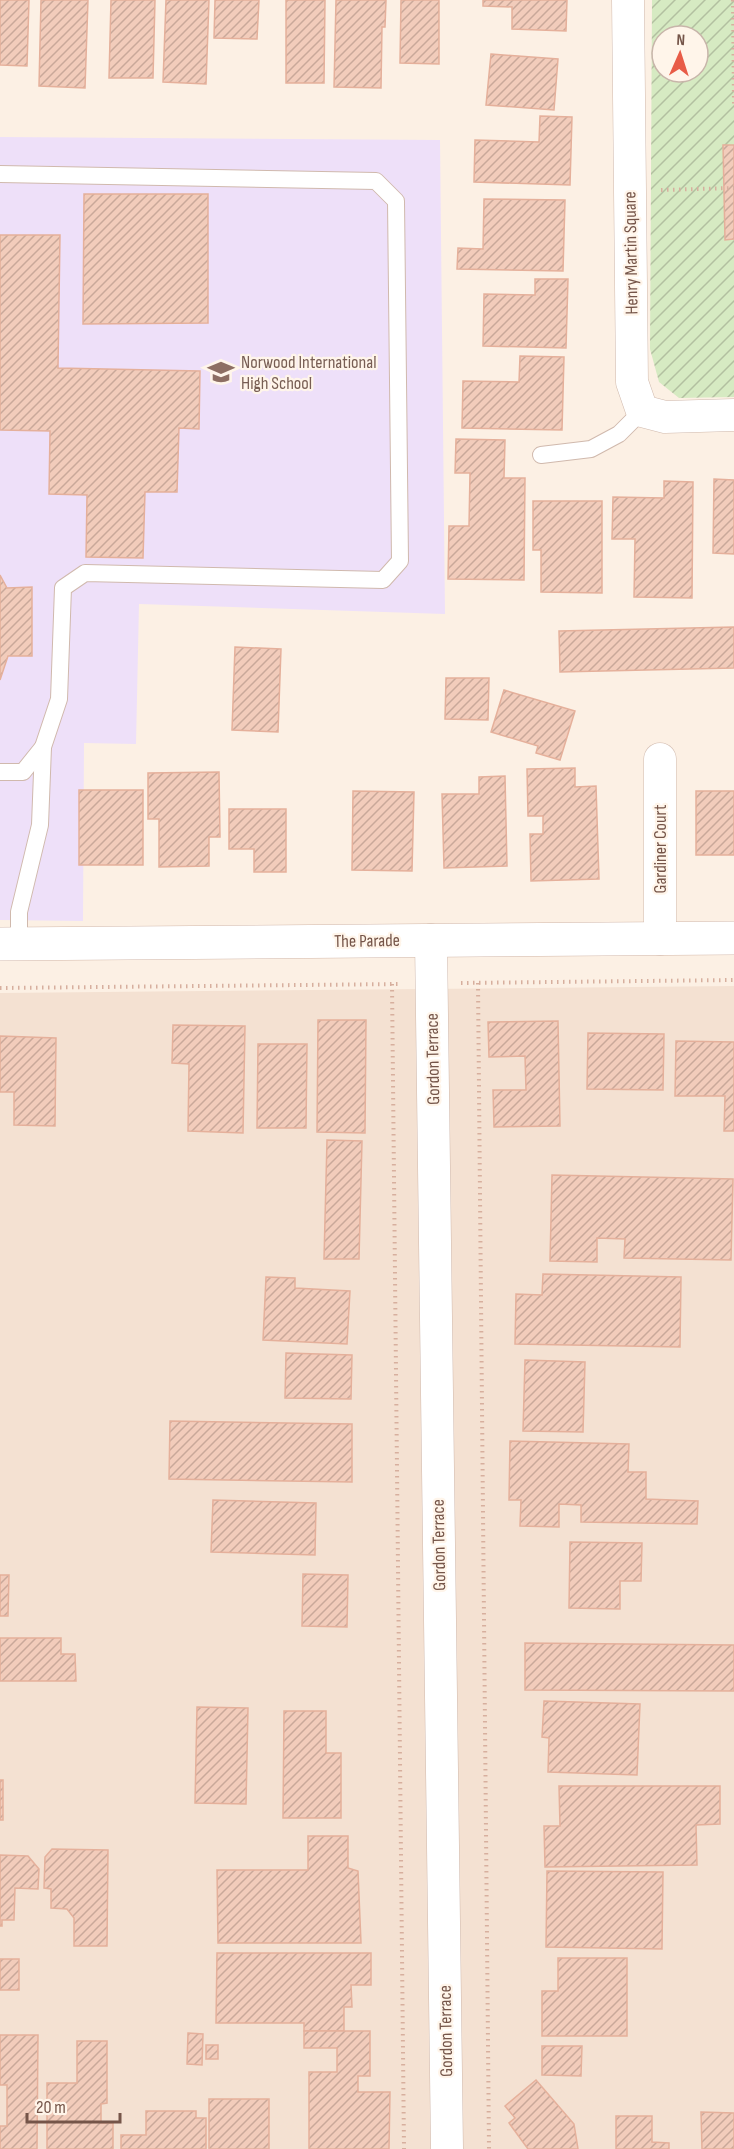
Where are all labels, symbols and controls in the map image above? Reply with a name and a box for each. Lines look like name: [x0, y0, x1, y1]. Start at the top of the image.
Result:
north arrow: [650, 24, 710, 84]
text: N: [676, 31, 685, 50]
street label: Henry Martin Square: [619, 191, 643, 315]
place label: Norwood International High School: [241, 352, 377, 394]
school or university icon: Norwood International High School: [206, 357, 236, 387]
street label: Gardiner Court: [650, 804, 671, 893]
street label: The Parade: [334, 930, 400, 952]
street label: Gordon Terrace: [422, 1013, 444, 1105]
street label: Gordon Terrace: [428, 1499, 450, 1591]
street label: Gordon Terrace: [435, 1985, 457, 2077]
scale bar: [27, 2086, 120, 2124]
text: 20 m: [36, 2097, 66, 2118]

